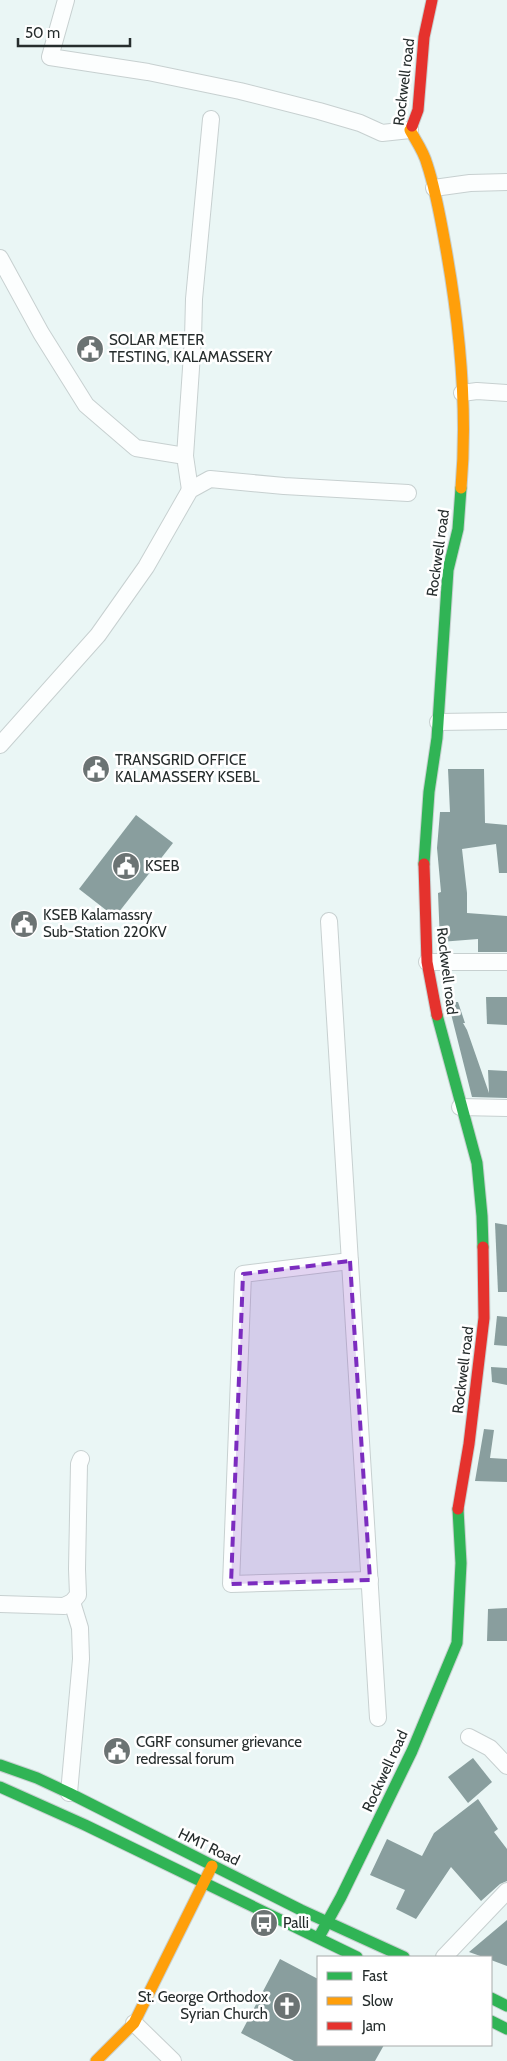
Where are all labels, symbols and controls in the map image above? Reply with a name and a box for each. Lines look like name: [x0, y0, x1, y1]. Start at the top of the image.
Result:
scale bar: [18, 15, 130, 47]
text: 50 m: [25, 24, 60, 42]
street label: Rockwell road: [390, 37, 418, 127]
place label: SOLAR METER TESTING, KALAMASSERY: [109, 331, 273, 366]
public building icon: SOLAR METER TESTING, KALAMASSERY: [75, 334, 105, 364]
street label: Rockwell road: [423, 508, 453, 598]
place label: TRANSGRID OFFICE KALAMASSERY KSEBL: [115, 751, 260, 786]
public building icon: TRANSGRID OFFICE KALAMASSERY KSEBL: [81, 754, 111, 784]
public building icon: KSEB: [111, 851, 141, 881]
place label: KSEB: [145, 857, 179, 875]
place label: KSEB Kalamassry Sub-Station 220KV: [43, 906, 168, 941]
public building icon: KSEB Kalamassry Sub-Station 220KV: [9, 909, 39, 939]
street label: Rockwell road: [433, 926, 461, 1016]
street label: Rockwell road: [449, 1325, 477, 1415]
street label: Rockwell road: [358, 1727, 412, 1815]
place label: CGRF consumer grievance redressal forum: [136, 1733, 302, 1768]
public building icon: CGRF consumer grievance redressal forum: [102, 1736, 132, 1766]
street label: HMT Road: [175, 1824, 243, 1870]
bus stop icon: Palli: [249, 1908, 279, 1938]
place label: Palli: [283, 1914, 309, 1932]
legend: [317, 1956, 492, 2046]
text: Fast: [362, 1967, 387, 1985]
place label: St. George Orthodox Syrian Church: [138, 1988, 268, 2023]
church icon: St. George Orthodox Syrian Church: [272, 1991, 302, 2021]
text: Slow: [362, 1992, 393, 2010]
text: Jam: [361, 2017, 386, 2035]

